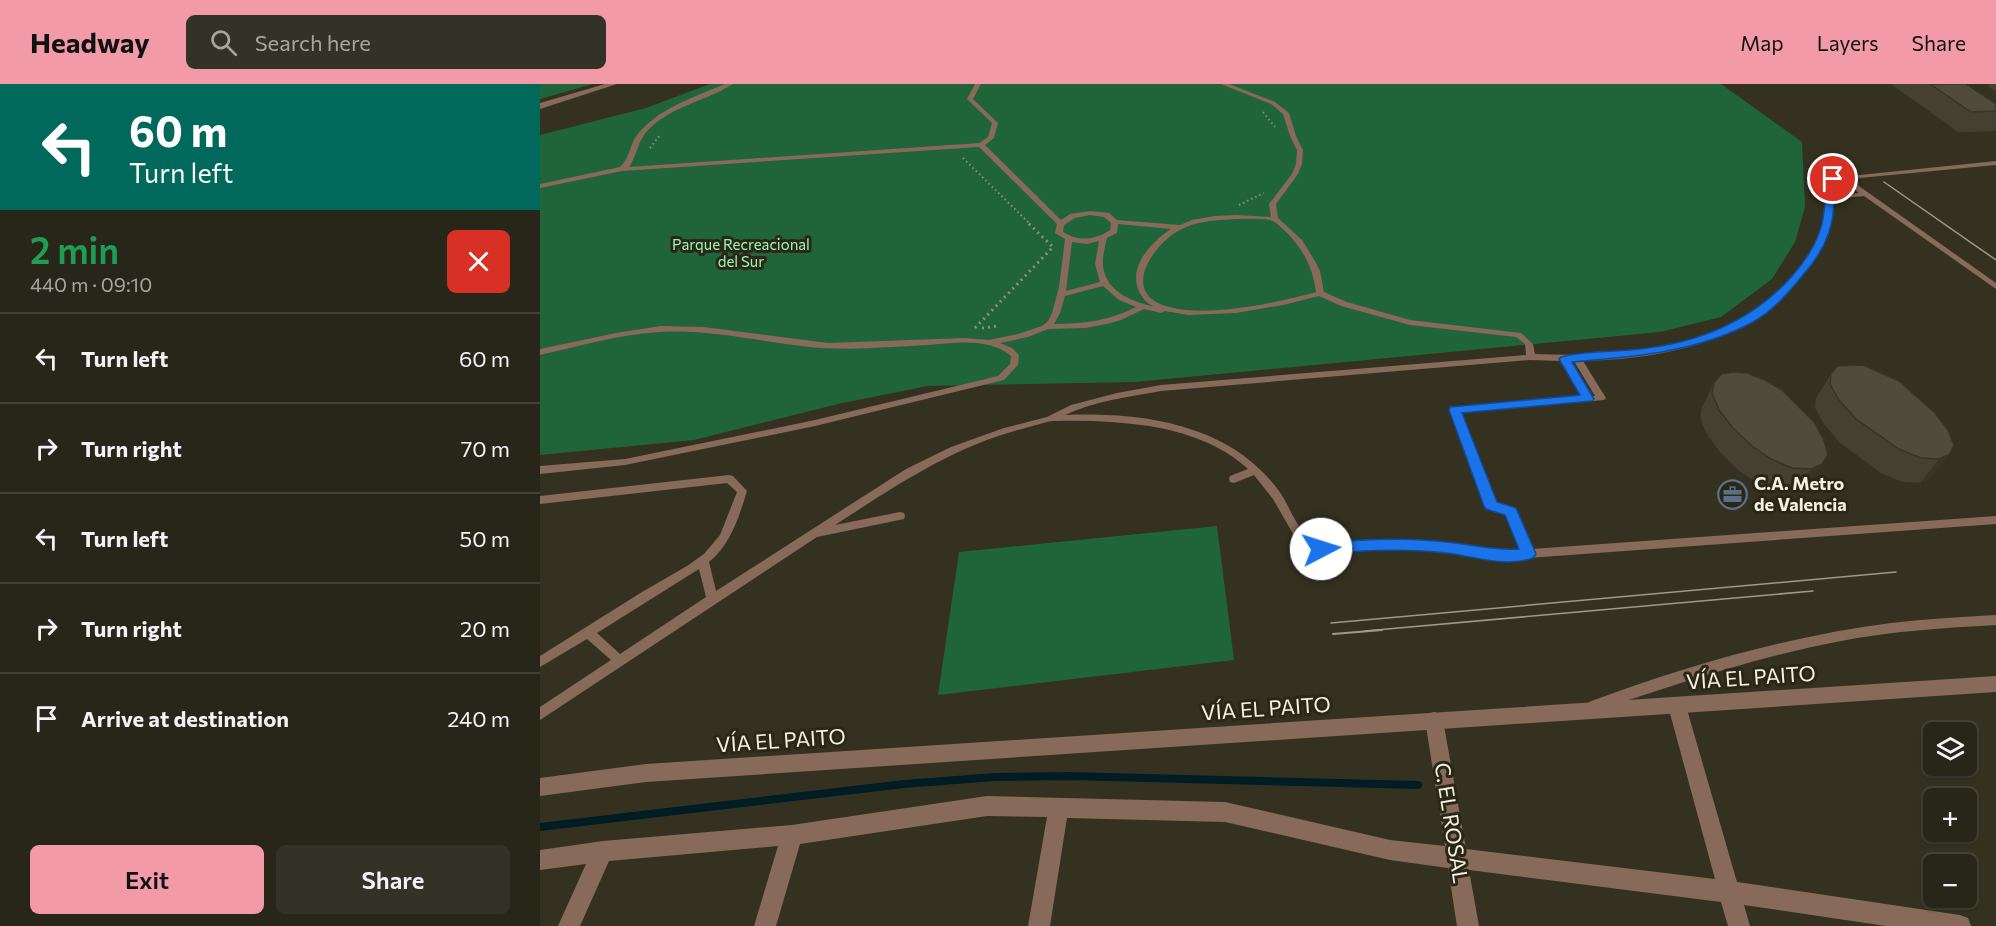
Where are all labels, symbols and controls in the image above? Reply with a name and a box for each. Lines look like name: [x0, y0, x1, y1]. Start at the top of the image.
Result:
search box: [186, 15, 606, 69]
text: Headway: [30, 25, 150, 59]
icon: search: [207, 26, 240, 59]
text: Search here: [255, 29, 371, 56]
text: Map: [1740, 30, 1784, 55]
text: Layers: [1817, 30, 1879, 55]
text: Share: [1912, 30, 1966, 55]
text: 60 m: [129, 104, 228, 156]
icon: left: [30, 108, 108, 186]
pin: [1807, 153, 1858, 204]
text: Turn left: [129, 156, 233, 189]
icon: arrive: [1816, 162, 1849, 195]
text: 2 min: [30, 227, 119, 271]
button: close: [447, 230, 510, 293]
park label: Parque Recreacional del Sur: [672, 235, 810, 270]
text: 440 m · 09:10: [30, 272, 152, 296]
icon: left: [30, 342, 63, 375]
text: Turn left: [81, 345, 168, 372]
text: 60 m: [459, 345, 510, 372]
icon: right: [30, 432, 63, 465]
text: Turn right: [81, 435, 182, 462]
text: 70 m: [461, 435, 510, 462]
place label: C.A. Metro de Valencia: [1754, 472, 1847, 515]
office icon: C.A. Metro de Valencia: [1717, 478, 1749, 510]
position arrow: [1289, 517, 1353, 581]
icon: left: [30, 522, 63, 555]
text: Turn left: [81, 525, 168, 552]
text: 50 m: [460, 525, 510, 552]
icon: right: [30, 612, 63, 645]
text: Turn right: [81, 615, 182, 642]
text: 20 m: [460, 615, 510, 642]
street label: VÍA EL PAITO: [1685, 660, 1816, 693]
street label: VÍA EL PAITO: [1200, 691, 1331, 724]
icon: arrive: [30, 702, 63, 735]
text: Arrive at destination: [81, 705, 289, 732]
text: 240 m: [447, 705, 510, 732]
map controls: [1923, 722, 1977, 908]
button: layers: [1923, 722, 1977, 776]
street label: VÍA EL PAITO: [715, 723, 846, 756]
street label: C. EL ROSAL: [1431, 761, 1474, 885]
button: +: [1923, 788, 1977, 842]
button: Exit: [30, 845, 264, 914]
button: Share: [276, 845, 510, 914]
button: −: [1923, 854, 1977, 908]

